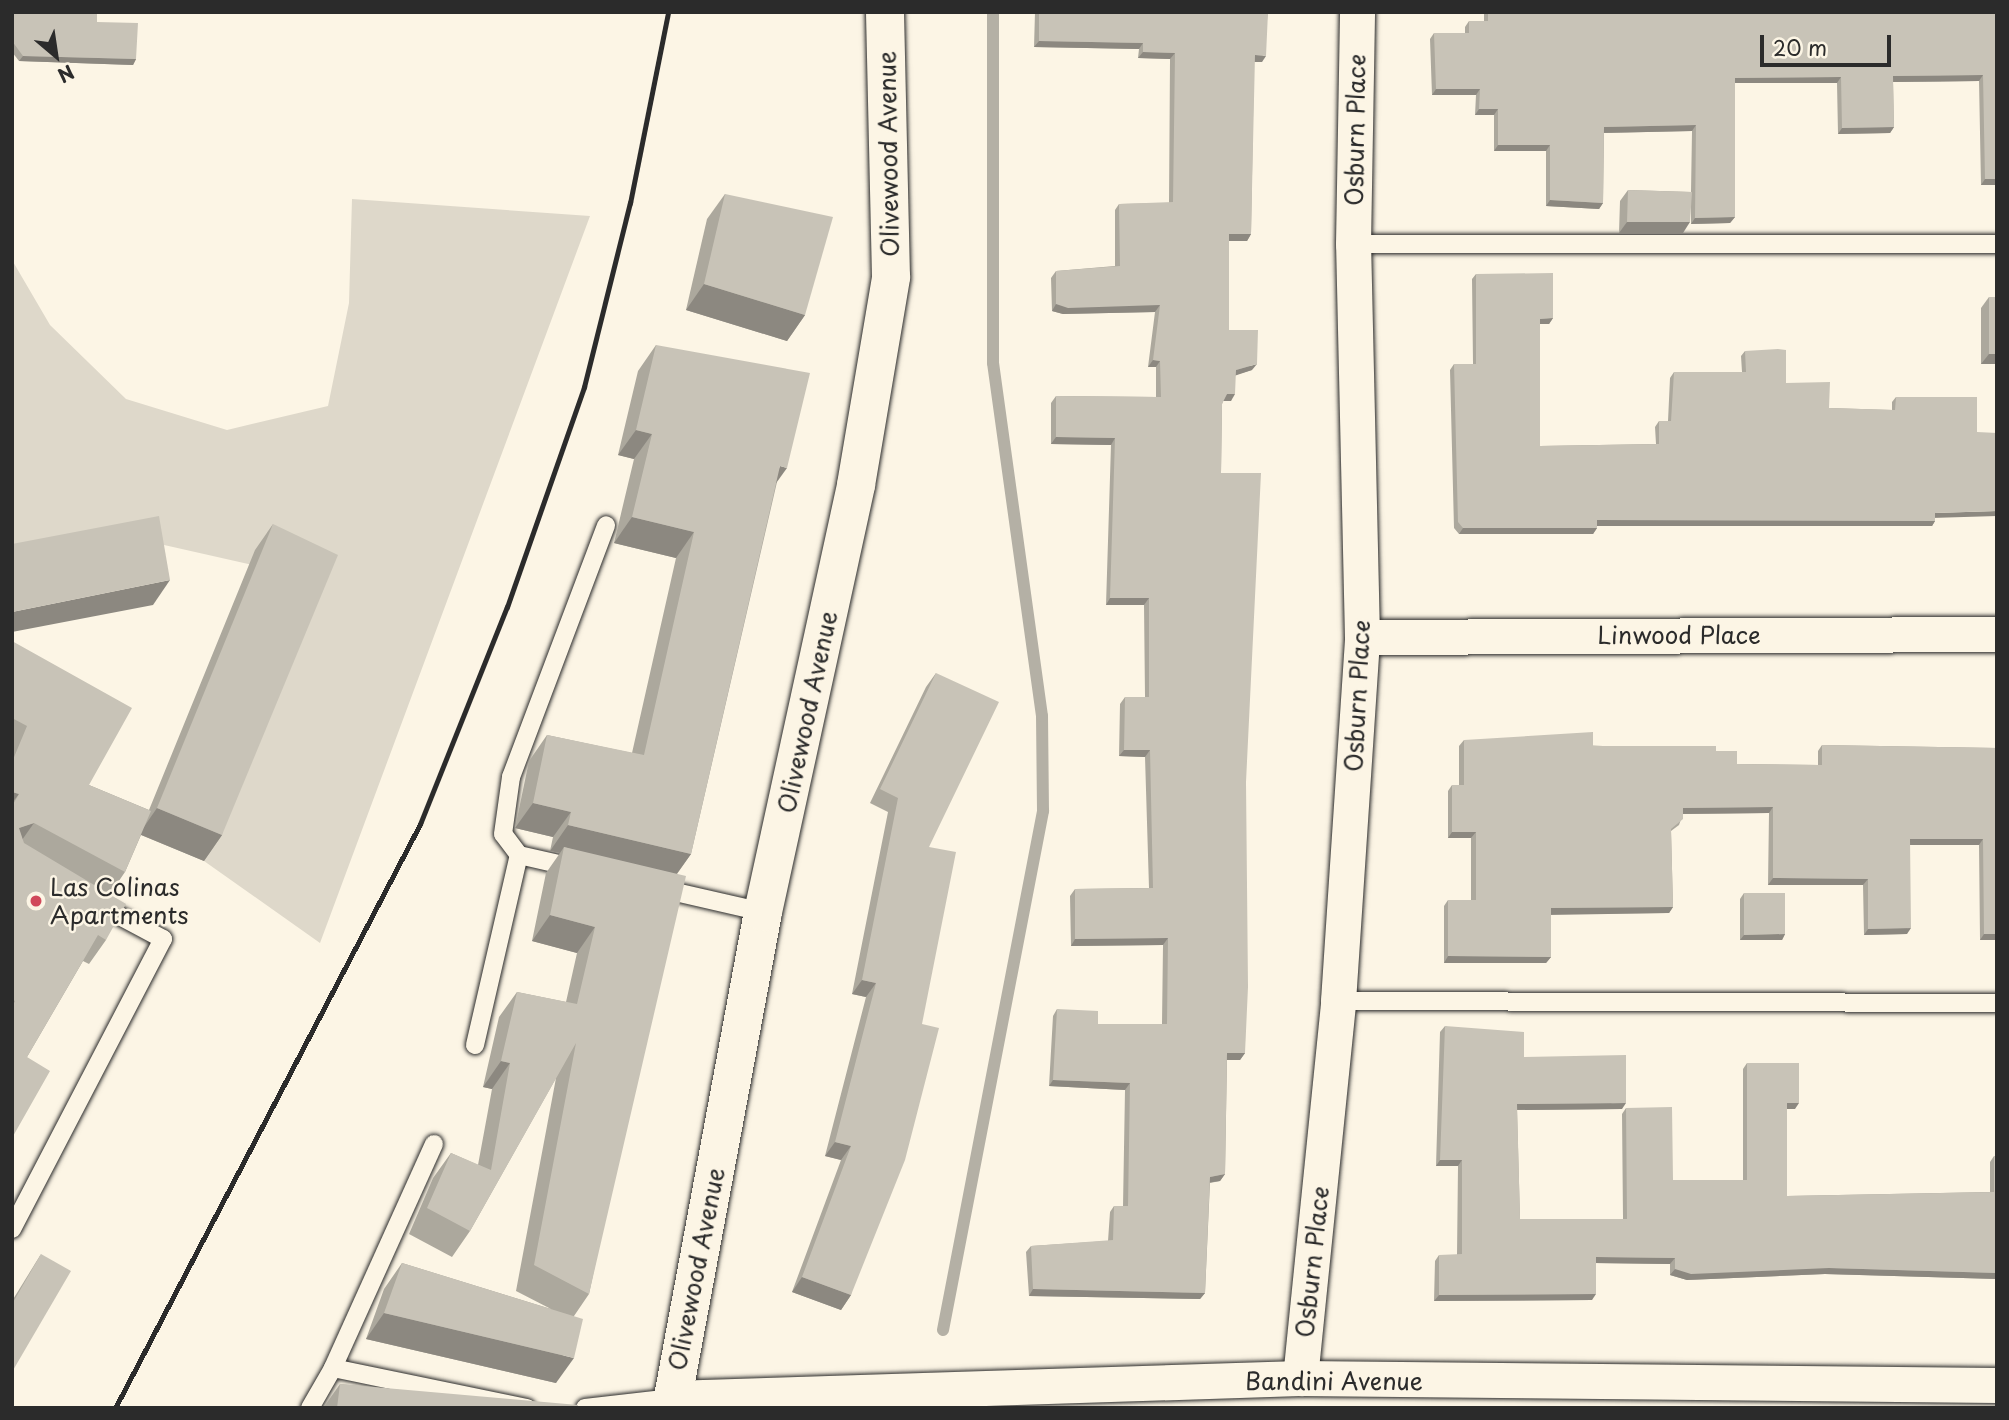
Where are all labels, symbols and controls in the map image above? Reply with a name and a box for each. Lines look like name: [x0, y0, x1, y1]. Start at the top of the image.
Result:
north arrow: [21, 21, 91, 91]
scale bar: [1764, 21, 1895, 65]
text: 20 m: [1773, 31, 1827, 63]
street label: Olivewood Avenue: [872, 50, 904, 258]
street label: Osburn Place: [1339, 53, 1371, 207]
text: N: [53, 58, 80, 90]
street label: Olivewood Avenue: [771, 608, 843, 816]
street label: Osburn Place: [1339, 619, 1375, 773]
street label: Linwood Place: [1597, 621, 1761, 649]
place label: Las Colinas Apartments: [50, 873, 189, 929]
marker: Las Colinas Apartments: [28, 893, 44, 909]
street label: Olivewood Avenue: [662, 1165, 730, 1373]
street label: Osburn Place: [1290, 1185, 1334, 1339]
street label: Bandini Avenue: [1245, 1367, 1423, 1395]

